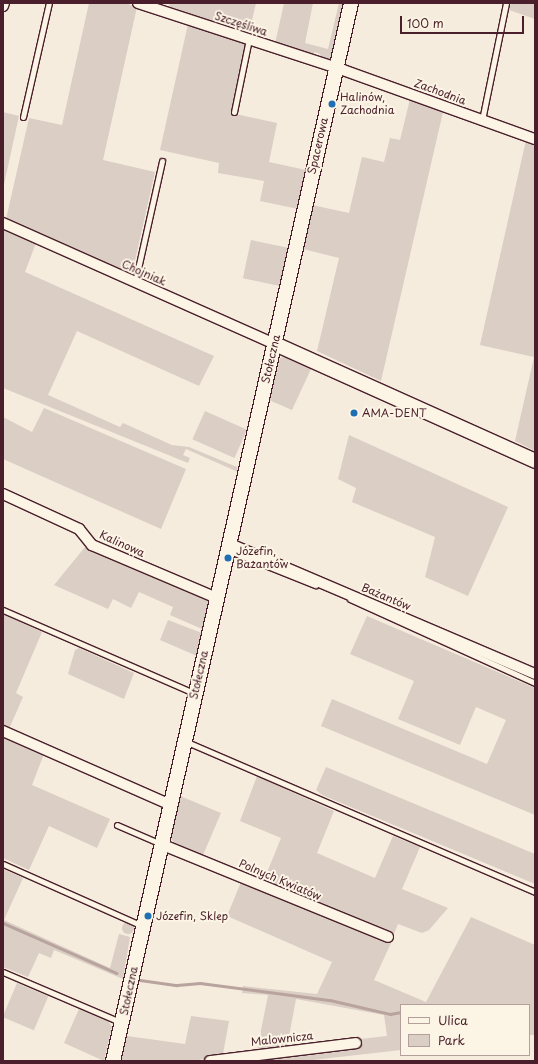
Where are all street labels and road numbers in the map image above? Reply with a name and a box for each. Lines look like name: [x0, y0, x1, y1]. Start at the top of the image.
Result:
street label: Szczęśliwa: [213, 9, 269, 39]
street label: Zachodnia: [412, 76, 468, 108]
street label: Spacerowa: [305, 116, 331, 176]
street label: Chojniak: [120, 257, 168, 289]
street label: Stołeczna: [259, 333, 283, 385]
street label: Kalinowa: [97, 528, 147, 560]
street label: Bażantów: [359, 581, 413, 613]
street label: Stołeczna: [187, 649, 211, 701]
street label: Polnych Kwiatów: [236, 857, 324, 903]
street label: Stołeczna: [117, 965, 141, 1017]
street label: Malownicza: [250, 1029, 314, 1049]

